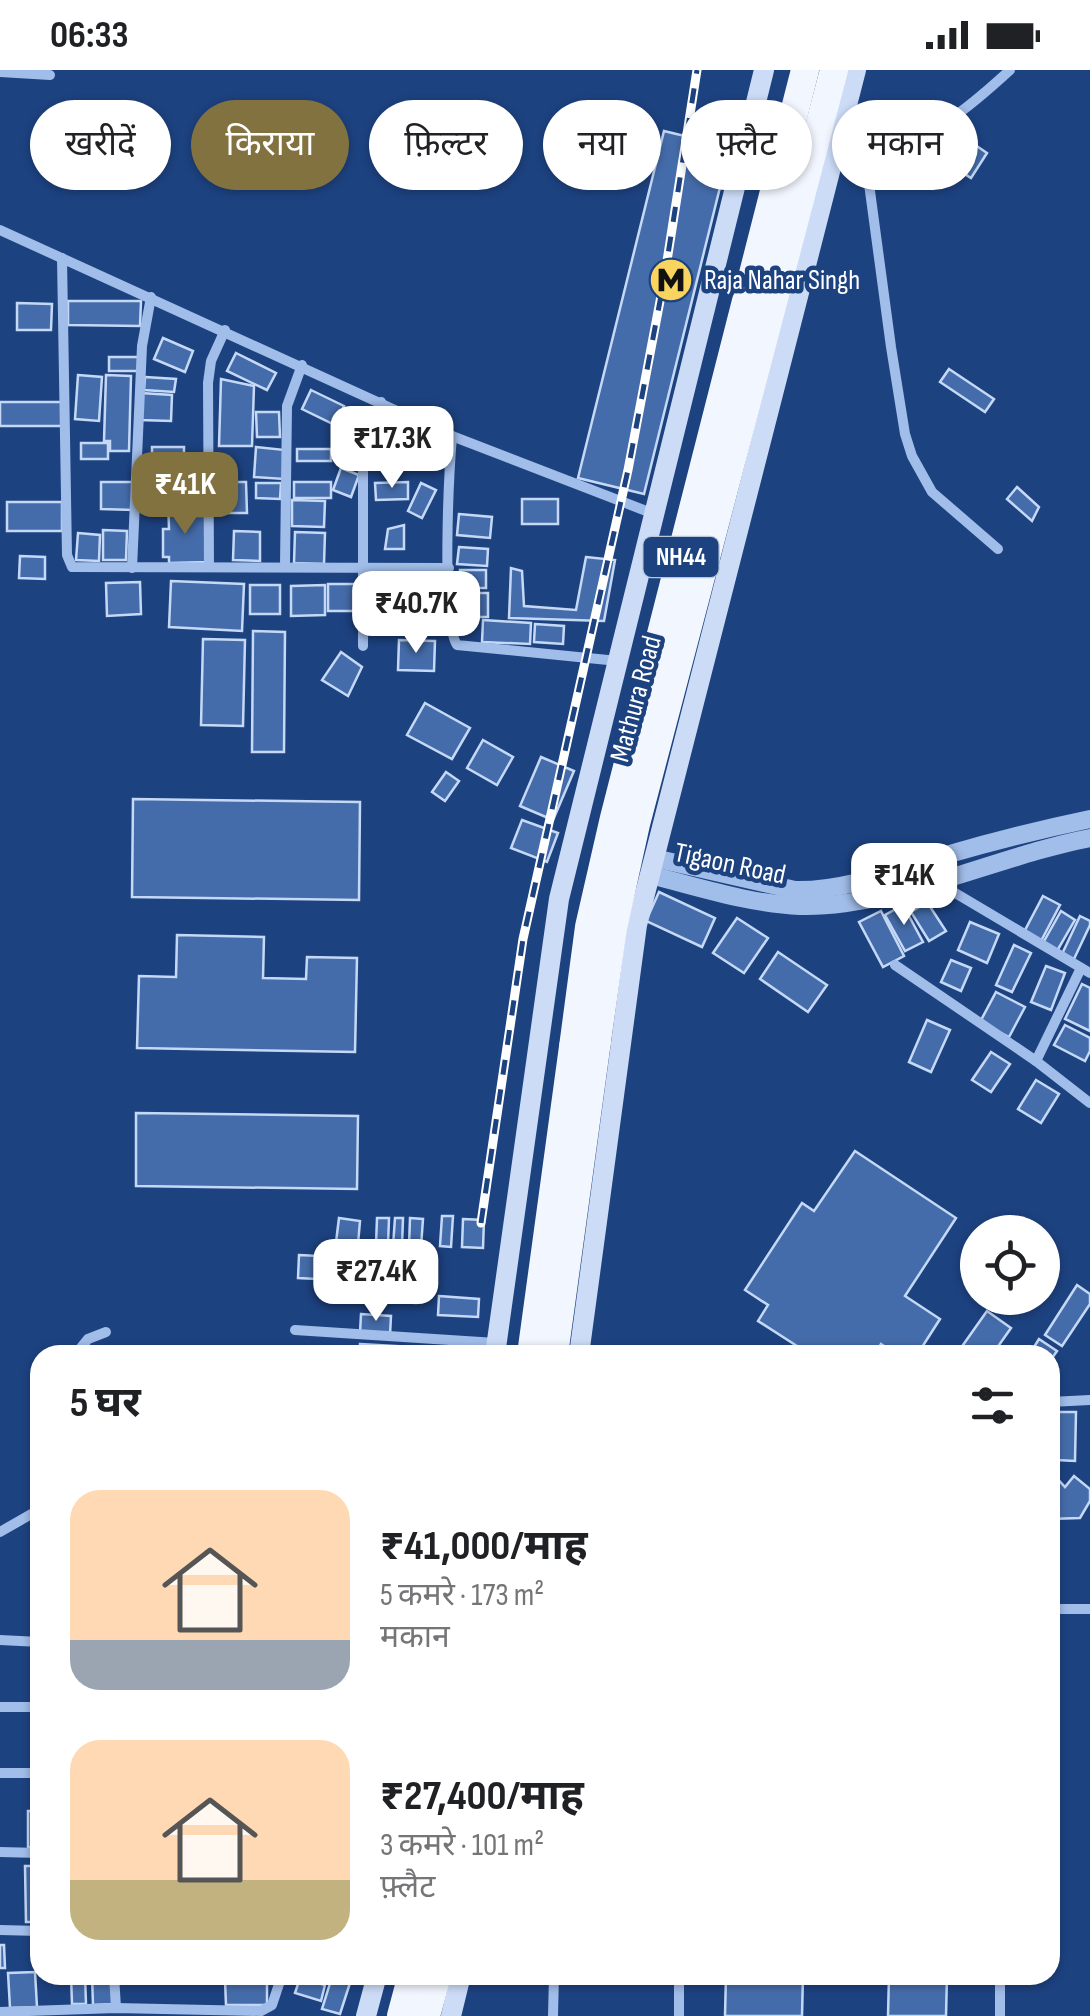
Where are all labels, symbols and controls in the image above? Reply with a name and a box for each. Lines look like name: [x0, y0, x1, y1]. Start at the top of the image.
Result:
text: 06:33: [50, 13, 129, 58]
chip: खरीदें: [30, 100, 171, 190]
chip: किराया: [191, 100, 349, 190]
chip: फ़िल्टर: [369, 100, 523, 190]
chip: नया: [543, 100, 661, 190]
chip: फ़्लैट: [681, 100, 812, 190]
chip: मकान: [832, 100, 978, 190]
metro station icon: Raja Nahar Singh: [648, 257, 694, 303]
place label: Raja Nahar Singh: [704, 264, 860, 297]
pin: ₹17.3K: [311, 406, 473, 491]
text: ₹17.3K: [352, 419, 432, 458]
pin: ₹41K: [126, 452, 244, 537]
text: ₹41K: [154, 465, 216, 504]
road number: NH44: [644, 537, 718, 577]
pin: ₹40.7K: [335, 571, 497, 656]
text: ₹40.7K: [374, 584, 458, 623]
street label: Mathura Road: [603, 632, 669, 766]
street label: Tigaon Road: [671, 836, 789, 892]
pin: ₹14K: [845, 843, 963, 928]
text: ₹14K: [873, 856, 935, 895]
map controls: [960, 1215, 1060, 1315]
button: locate: [960, 1215, 1060, 1315]
pin: ₹27.4K: [295, 1239, 457, 1324]
text: ₹27.4K: [335, 1252, 417, 1291]
text: 5 घर: [70, 1378, 141, 1429]
icon: filters: [965, 1378, 1020, 1433]
text: ₹41,000/माह: [380, 1521, 588, 1572]
icon: home: [150, 1530, 270, 1650]
text: 5 कमरे · 173 m²: [380, 1576, 544, 1615]
text: मकान: [380, 1618, 450, 1657]
text: ₹27,400/माह: [380, 1771, 584, 1822]
icon: home: [150, 1780, 270, 1900]
text: 3 कमरे · 101 m²: [380, 1826, 544, 1865]
text: फ़्लैट: [380, 1868, 435, 1907]

